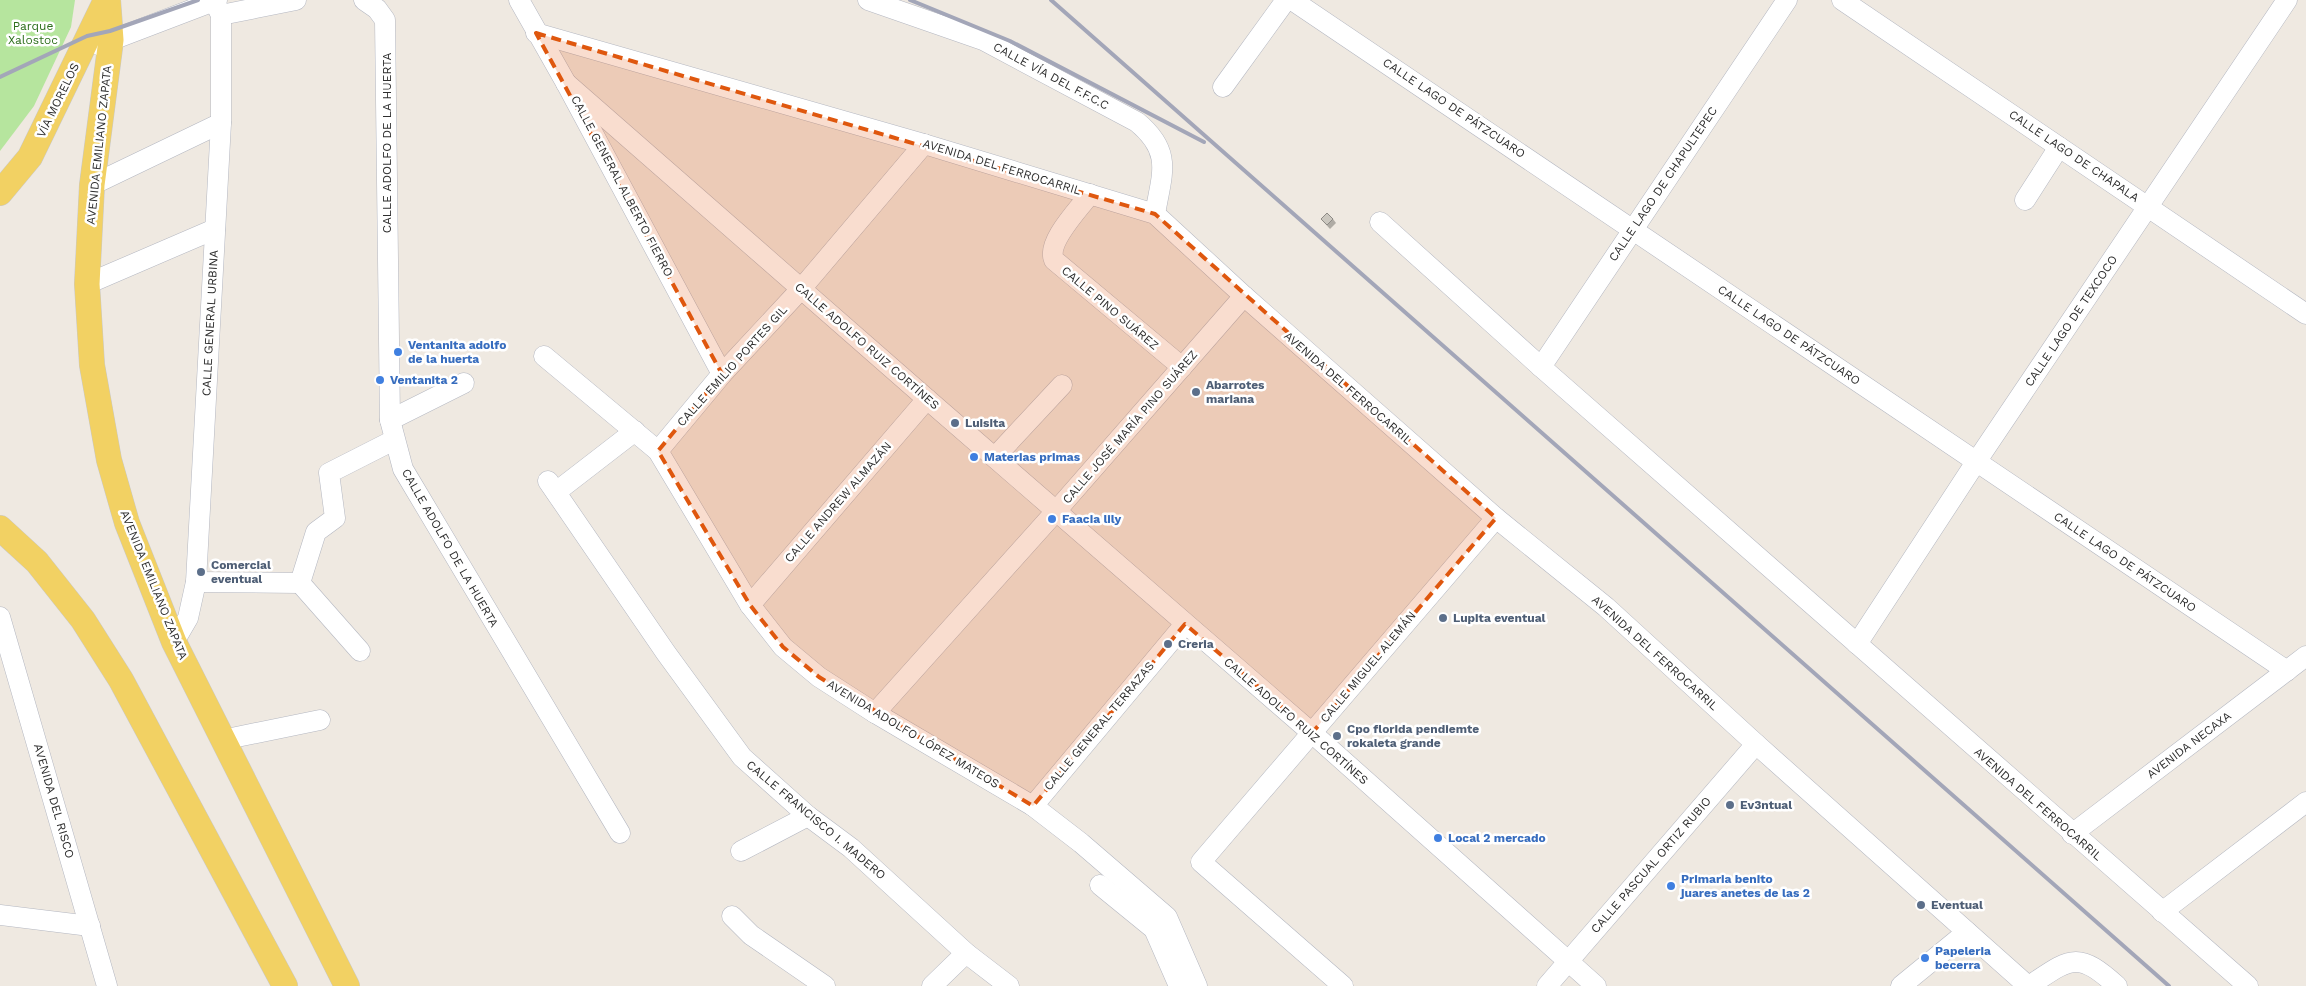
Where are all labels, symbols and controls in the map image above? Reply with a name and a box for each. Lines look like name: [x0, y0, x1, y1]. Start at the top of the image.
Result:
park label: Parque Xalostoc: [8, 19, 58, 47]
street label: CALLE VÍA DEL F.F.C.C: [991, 40, 1111, 112]
street label: CALLE ADOLFO DE LA HUERTA: [380, 53, 394, 233]
street label: CALLE LAGO DE PÁTZCUARO: [1380, 55, 1528, 161]
street label: VÍA MORELOS: [34, 60, 82, 140]
street label: AVENIDA EMILIANO ZAPATA: [84, 65, 114, 225]
street label: CALLE GENERAL ALBERTO FIERRO: [568, 93, 676, 279]
street label: CALLE LAGO DE CHAPULTEPEC: [1606, 104, 1720, 264]
street label: CALLE LAGO DE CHAPALA: [2006, 107, 2142, 205]
street label: AVENIDA DEL FERROCARRIL: [921, 136, 1083, 198]
street label: CALLE GENERAL URBINA: [199, 249, 221, 397]
street label: CALLE LAGO DE TEXCOCO: [2022, 253, 2120, 389]
street label: CALLE PINO SUÁREZ: [1059, 263, 1161, 353]
street label: CALLE ADOLFO RUIZ CORTÍNES: [792, 280, 942, 412]
street label: CALLE LAGO DE PÁTZCUARO: [1715, 282, 1863, 388]
street label: CALLE EMILIO PORTES GIL: [674, 303, 790, 429]
street label: AVENIDA DEL FERROCARRIL: [1281, 329, 1415, 447]
place label: Ventanita adolfo de la huerta: [408, 338, 506, 366]
marker: Ventanita adolfo de la huerta: [392, 346, 404, 358]
street label: CALLE JOSÉ MARÍA PINO SUÁREZ: [1060, 348, 1200, 506]
place label: Ventanita 2: [390, 373, 458, 387]
marker: Ventanita 2: [374, 374, 386, 386]
place label: Abarrotes mariana: [1206, 378, 1265, 406]
marker: Abarrotes mariana: [1190, 386, 1202, 398]
place label: Luisita: [965, 416, 1005, 430]
marker: Luisita: [949, 417, 961, 429]
street label: CALLE ANDREW ALMAZÁN: [782, 439, 894, 565]
place label: Materias primas: [984, 450, 1081, 464]
marker: Materias primas: [968, 451, 980, 463]
street label: CALLE ADOLFO DE LA HUERTA: [399, 466, 501, 630]
street label: AVENIDA EMILIANO ZAPATA: [118, 508, 190, 662]
street label: CALLE LAGO DE PÁTZCUARO: [2051, 509, 2199, 615]
place label: Faacia lily: [1062, 512, 1122, 526]
marker: Faacia lily: [1046, 513, 1058, 525]
place label: Comercial eventual: [211, 558, 271, 586]
marker: Comercial eventual: [195, 566, 207, 578]
street label: AVENIDA DEL FERROCARRIL: [1589, 593, 1721, 713]
street label: CALLE MIGUEL ALEMÁN: [1317, 608, 1419, 726]
place label: Lupita eventual: [1453, 611, 1546, 625]
marker: Lupita eventual: [1437, 612, 1449, 624]
place label: Creria: [1178, 637, 1214, 651]
marker: Creria: [1162, 638, 1174, 650]
street label: CALLE ADOLFO RUIZ CORTÍNES: [1221, 655, 1371, 787]
street label: CALLE GENERAL TERRAZAS: [1041, 659, 1157, 793]
street label: AVENIDA ADOLFO LÓPEZ MATEOS: [824, 677, 1002, 791]
street label: AVENIDA NECAXA: [2144, 709, 2234, 781]
place label: Cpo florida pendiemte rokaleta grande: [1347, 722, 1479, 750]
marker: Cpo florida pendiemte rokaleta grande: [1331, 730, 1343, 742]
street label: AVENIDA DEL RISCO: [31, 742, 77, 860]
street label: AVENIDA DEL FERROCARRIL: [1971, 745, 2105, 863]
street label: CALLE FRANCISCO I. MADERO: [744, 758, 888, 882]
street label: CALLE PASCUAL ORTIZ RUBIO: [1588, 794, 1714, 936]
place label: Ev3ntual: [1740, 798, 1792, 812]
marker: Ev3ntual: [1724, 799, 1736, 811]
place label: Local 2 mercado: [1448, 831, 1546, 845]
marker: Local 2 mercado: [1432, 832, 1444, 844]
place label: Primaria benito juares anetes de las 2: [1679, 872, 1810, 900]
marker: Primaria benito juares anetes de las 2: [1665, 880, 1677, 892]
place label: Eventual: [1931, 898, 1983, 912]
marker: Eventual: [1915, 899, 1927, 911]
place label: Papeleria becerra: [1935, 944, 1991, 972]
marker: Papeleria becerra: [1919, 952, 1931, 964]

